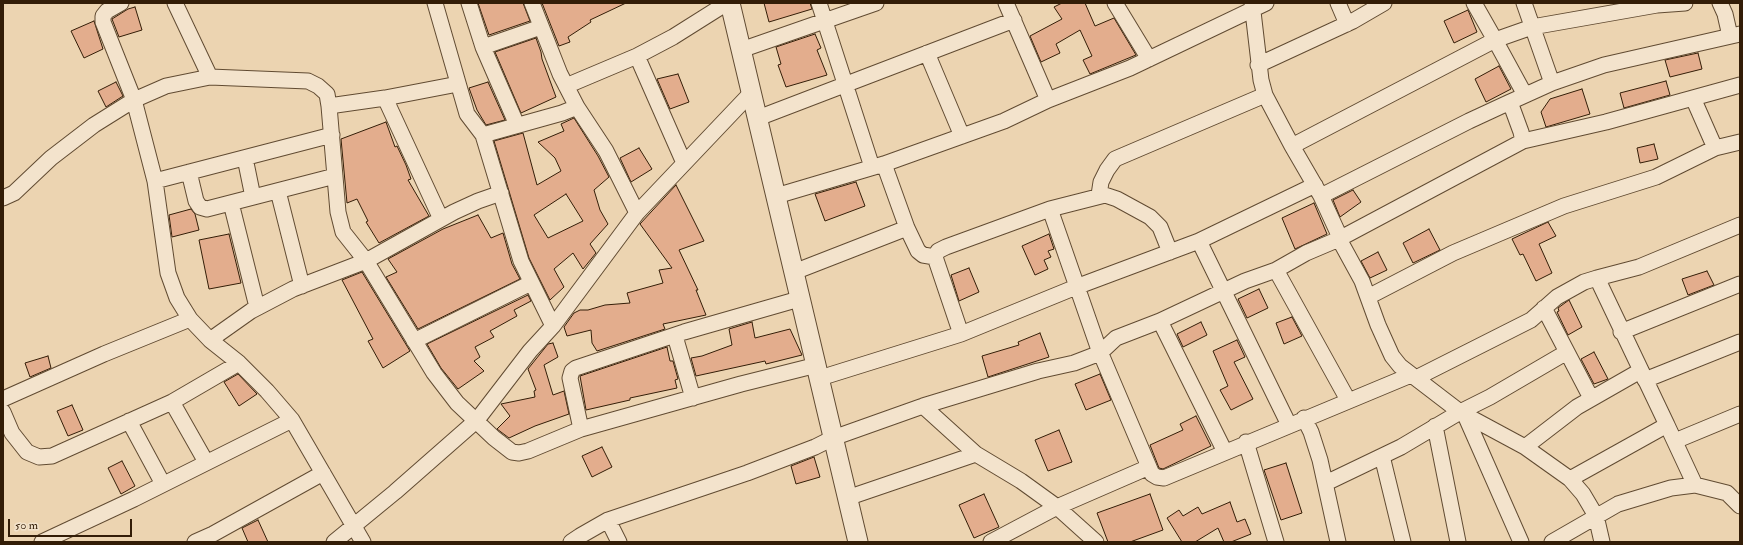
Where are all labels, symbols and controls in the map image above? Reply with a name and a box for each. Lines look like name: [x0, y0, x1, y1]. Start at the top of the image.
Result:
scale bar: [10, 511, 134, 537]
text: 50 m: [15, 518, 38, 533]

